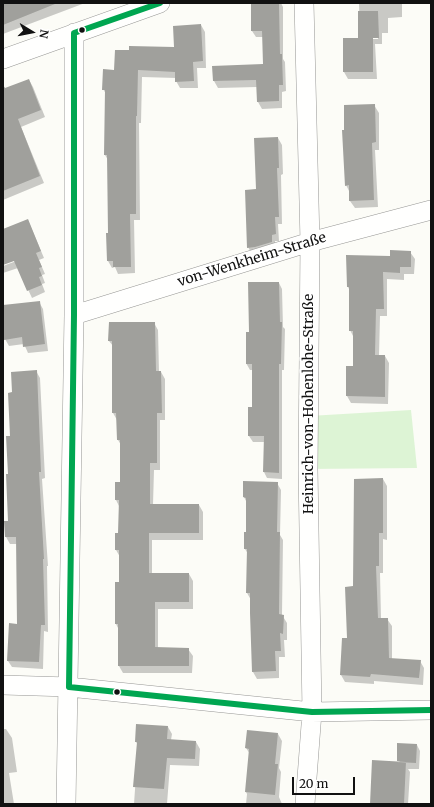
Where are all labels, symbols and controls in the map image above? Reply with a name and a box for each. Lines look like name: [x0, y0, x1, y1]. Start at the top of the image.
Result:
north arrow: [12, 12, 52, 52]
unlabelled marker: [77, 25, 87, 35]
text: N: [36, 29, 51, 40]
street label: von-Wenkheim-Straße: [176, 229, 328, 291]
street label: Heinrich-von-Hohenlohe-Straße: [301, 294, 317, 514]
unlabelled marker: [112, 687, 122, 697]
scale bar: [294, 769, 357, 795]
text: 20 m: [299, 776, 328, 791]

